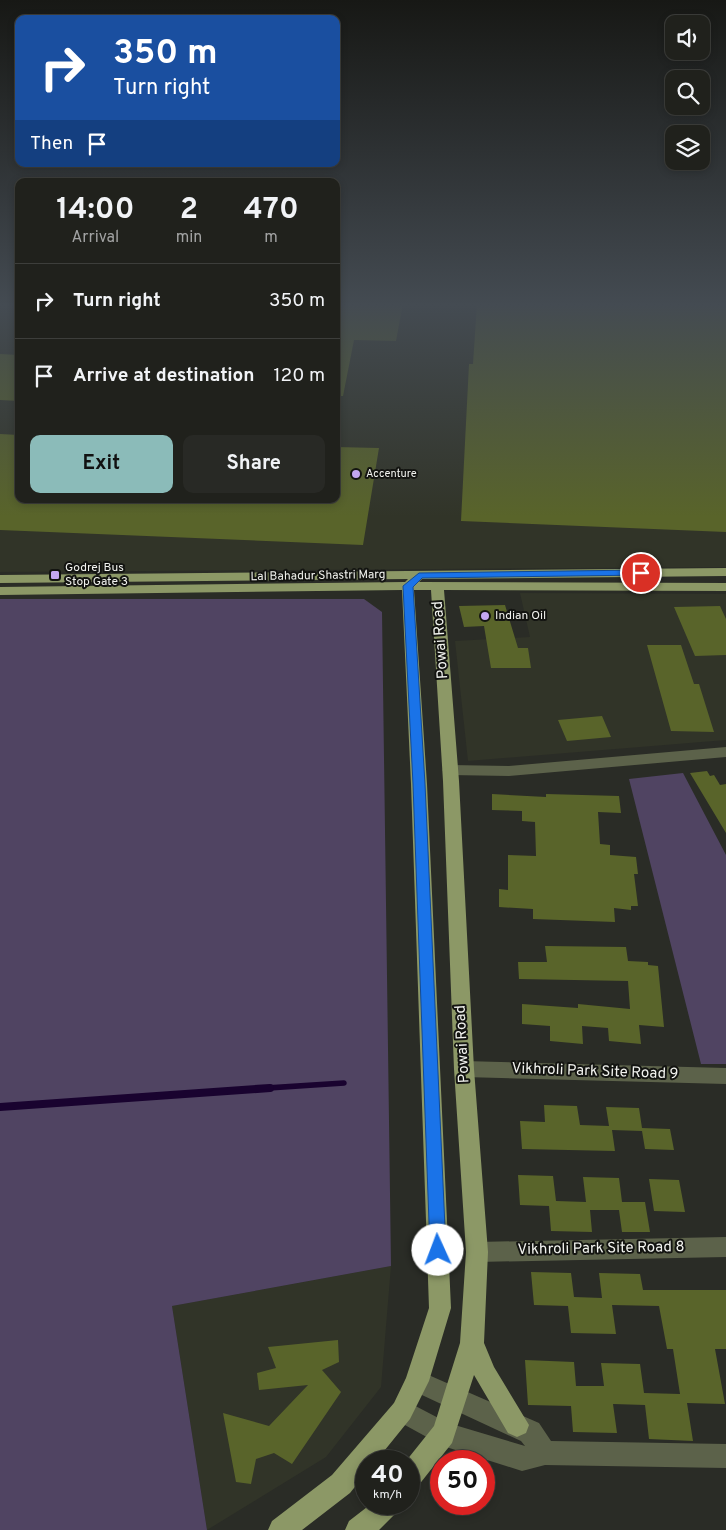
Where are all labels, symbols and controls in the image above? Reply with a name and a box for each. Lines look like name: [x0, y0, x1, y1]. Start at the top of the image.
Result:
map controls: [665, 15, 710, 170]
button: sound: [665, 15, 710, 60]
text: 350 m: [113, 32, 218, 76]
icon: right: [30, 35, 95, 100]
button: search: [665, 70, 710, 115]
text: Turn right: [113, 75, 210, 102]
button: layers: [665, 125, 710, 170]
icon: arrive: [83, 130, 111, 158]
text: Then: [30, 132, 73, 156]
text: 14:00: [56, 192, 134, 229]
text: 2: [180, 192, 198, 229]
text: 470: [244, 192, 299, 229]
text: Arrival: [71, 228, 119, 248]
text: min: [176, 228, 202, 248]
text: m: [264, 228, 278, 248]
icon: right: [30, 287, 58, 315]
text: Turn right: [73, 289, 161, 313]
text: 350 m: [269, 289, 325, 313]
icon: arrive: [30, 362, 58, 390]
text: Arrive at destination: [73, 364, 254, 388]
text: 120 m: [274, 364, 325, 388]
button: Exit: [30, 435, 173, 493]
button: Share: [183, 435, 325, 493]
place label: Accenture: [366, 467, 417, 481]
marker: Accenture: [350, 468, 362, 480]
pin: [620, 552, 662, 594]
icon: arrive: [627, 559, 655, 587]
place label: Godrej Bus Stop Gate 3: [65, 560, 128, 590]
street label: Lal Bahadur Shastri Marg: [250, 567, 386, 585]
marker: Godrej Bus Stop Gate 3: [49, 569, 61, 581]
street label: Powai Road: [429, 600, 453, 680]
place label: Indian Oil: [495, 608, 546, 624]
marker: Indian Oil: [479, 610, 491, 622]
street label: Powai Road: [451, 1004, 475, 1084]
street label: Vikhroli Park Site Road 9: [511, 1060, 679, 1084]
position arrow: [411, 1223, 463, 1275]
street label: Vikhroli Park Site Road 8: [517, 1238, 685, 1260]
speed limit sign: 50: [430, 1450, 495, 1515]
text: 40: [371, 1460, 404, 1492]
text: km/h: [373, 1487, 402, 1503]

